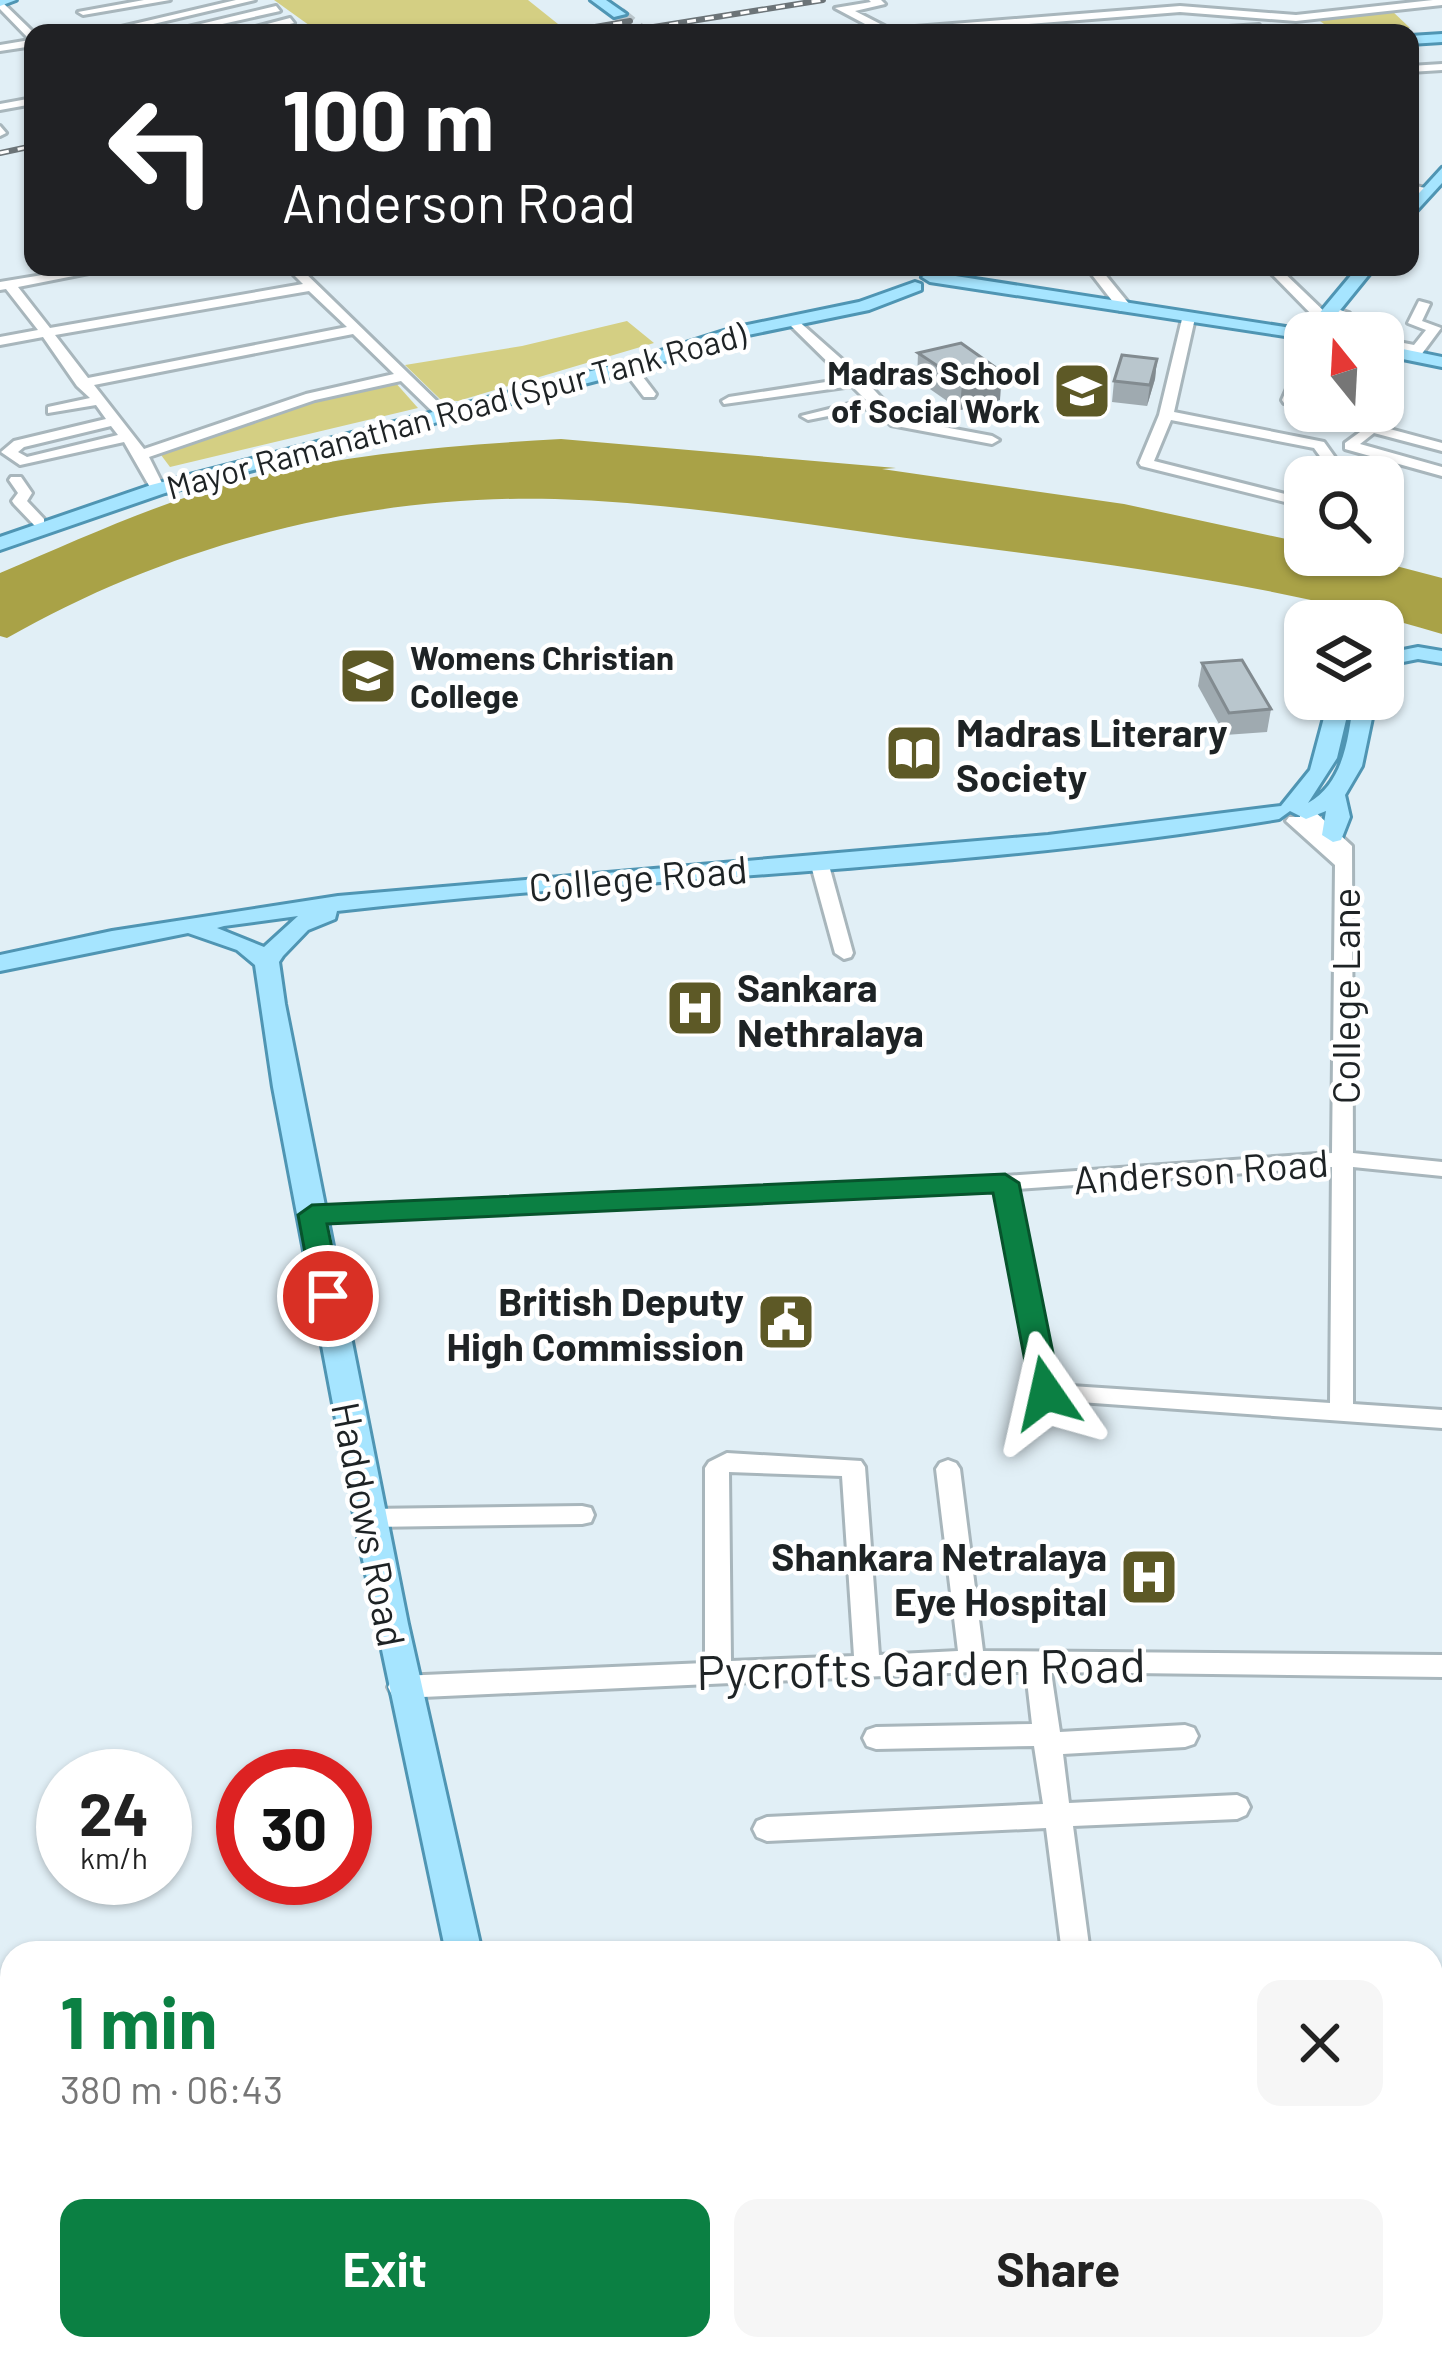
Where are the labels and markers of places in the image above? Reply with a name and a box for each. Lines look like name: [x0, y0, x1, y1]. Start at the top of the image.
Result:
place label: Madras School of Social Work: [827, 352, 1040, 430]
school or university icon: Madras School of Social Work: [1051, 360, 1113, 422]
place label: Womens Christian College: [410, 637, 674, 715]
school or university icon: Womens Christian College: [337, 645, 399, 707]
place label: Madras Literary Society: [956, 708, 1228, 800]
library icon: Madras Literary Society: [883, 722, 945, 784]
place label: Sankara Nethralaya: [737, 963, 924, 1055]
hospital icon: Sankara Nethralaya: [664, 977, 726, 1039]
pin: [277, 1245, 379, 1347]
place label: British Deputy High Commission: [446, 1277, 744, 1369]
public building icon: British Deputy High Commission: [755, 1291, 817, 1353]
place label: Shankara Netralaya Eye Hospital: [771, 1532, 1107, 1624]
hospital icon: Shankara Netralaya Eye Hospital: [1118, 1546, 1180, 1608]

